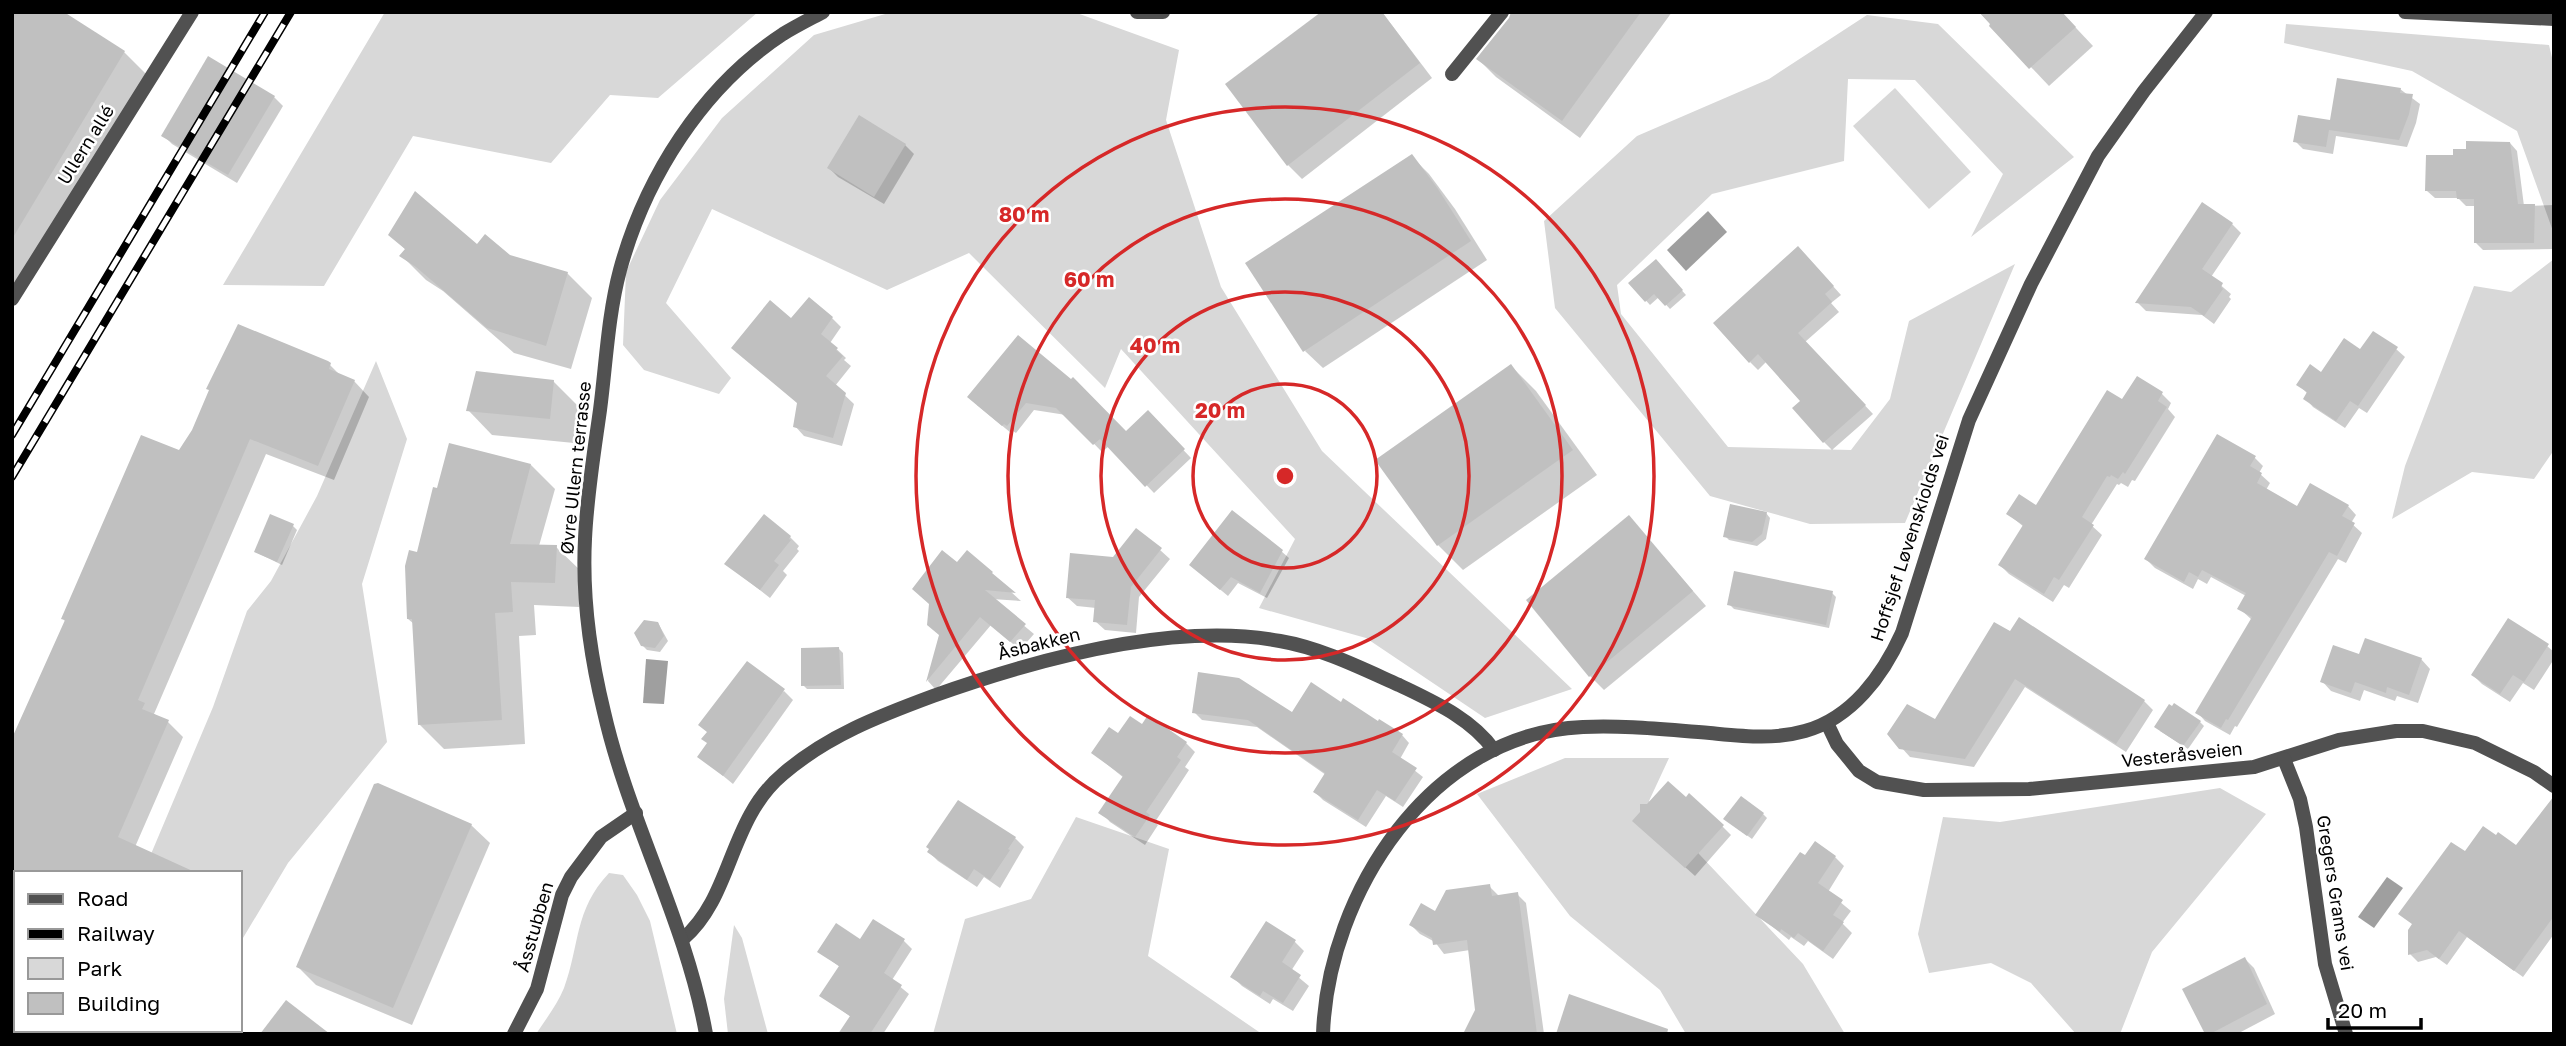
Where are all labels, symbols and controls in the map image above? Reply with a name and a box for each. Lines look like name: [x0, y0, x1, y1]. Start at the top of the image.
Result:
street label: Ullern allé: [52, 101, 118, 188]
text: 80 m: [999, 201, 1049, 227]
text: 60 m: [1064, 266, 1114, 292]
text: 40 m: [1130, 332, 1180, 358]
street label: Øvre Ullern terrasse: [555, 380, 595, 556]
text: 20 m: [1195, 397, 1245, 423]
street label: Hoffsjef Løvenskiolds vei: [1865, 431, 1953, 644]
centre of rings: [1273, 464, 1297, 488]
street label: Åsbakken: [995, 622, 1082, 664]
street label: Vesteråsveien: [2120, 737, 2244, 771]
street label: Gregers Grams vei: [2313, 813, 2359, 972]
legend: [14, 871, 242, 1032]
street label: Åsstubben: [511, 879, 557, 974]
text: Road: [77, 885, 128, 911]
text: Railway: [77, 920, 155, 946]
text: Park: [77, 955, 123, 981]
scale bar: [2328, 986, 2421, 1030]
text: Building: [77, 990, 160, 1016]
text: 20 m: [2338, 997, 2387, 1023]

